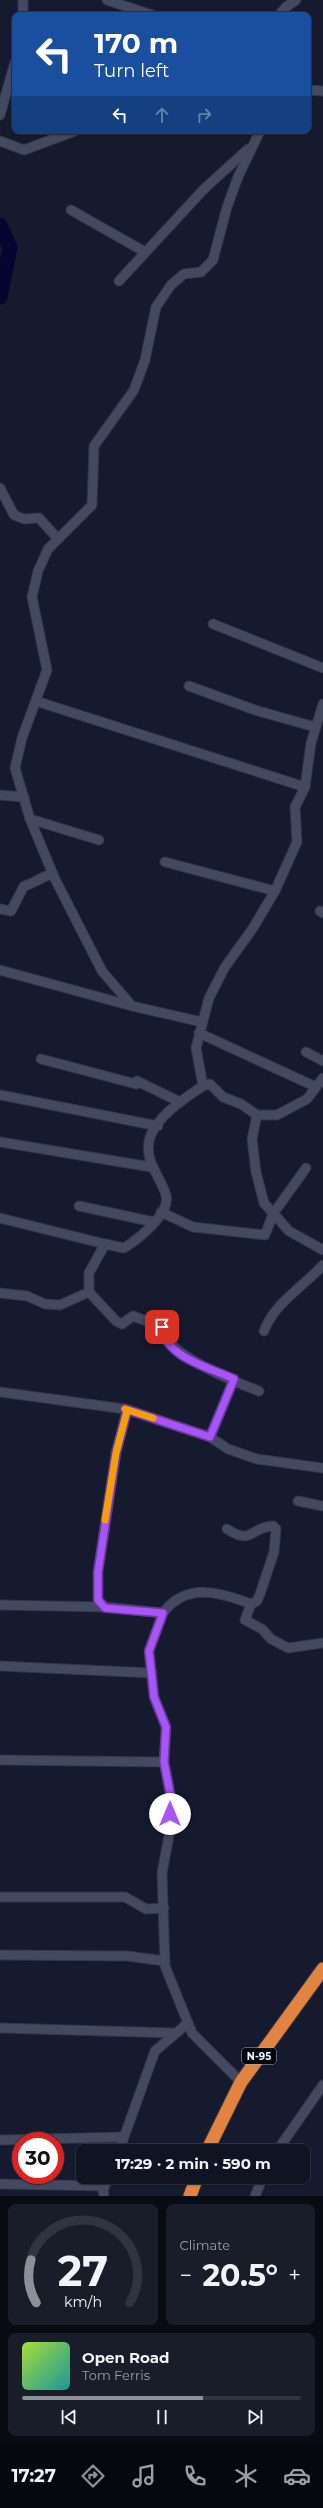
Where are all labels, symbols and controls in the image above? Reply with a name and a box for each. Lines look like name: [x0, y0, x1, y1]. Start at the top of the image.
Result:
text: 170 m: [94, 26, 178, 60]
icon: left: [28, 28, 80, 80]
text: Turn left: [94, 60, 169, 82]
icon: left: [109, 104, 131, 126]
icon: ahead: [151, 104, 173, 126]
icon: right: [193, 104, 215, 126]
pin: [145, 1310, 179, 1344]
icon: arrive: [151, 1316, 173, 1338]
position arrow: [149, 1793, 191, 1835]
road number: N-95: [242, 2048, 276, 2064]
speed limit sign: 30: [12, 2132, 64, 2184]
text: 17:29 · 2 min · 590 m: [115, 2154, 271, 2173]
text: Climate: [180, 2237, 230, 2253]
text: 27: [58, 2245, 108, 2295]
text: 20.5°: [202, 2257, 278, 2294]
text: −: [180, 2262, 192, 2289]
text: +: [288, 2262, 301, 2289]
text: km/h: [64, 2292, 102, 2310]
text: Open Road: [82, 2348, 170, 2367]
text: Tom Ferris: [82, 2367, 150, 2383]
icon: previous: [58, 2406, 80, 2428]
icon: pause: [151, 2406, 173, 2428]
icon: next: [244, 2406, 266, 2428]
icon: directions: [79, 2462, 107, 2490]
icon: music: [130, 2462, 158, 2490]
icon: phone: [181, 2462, 209, 2490]
icon: climate: [232, 2462, 260, 2490]
icon: car: [283, 2462, 311, 2490]
text: 17:27: [12, 2465, 56, 2487]

